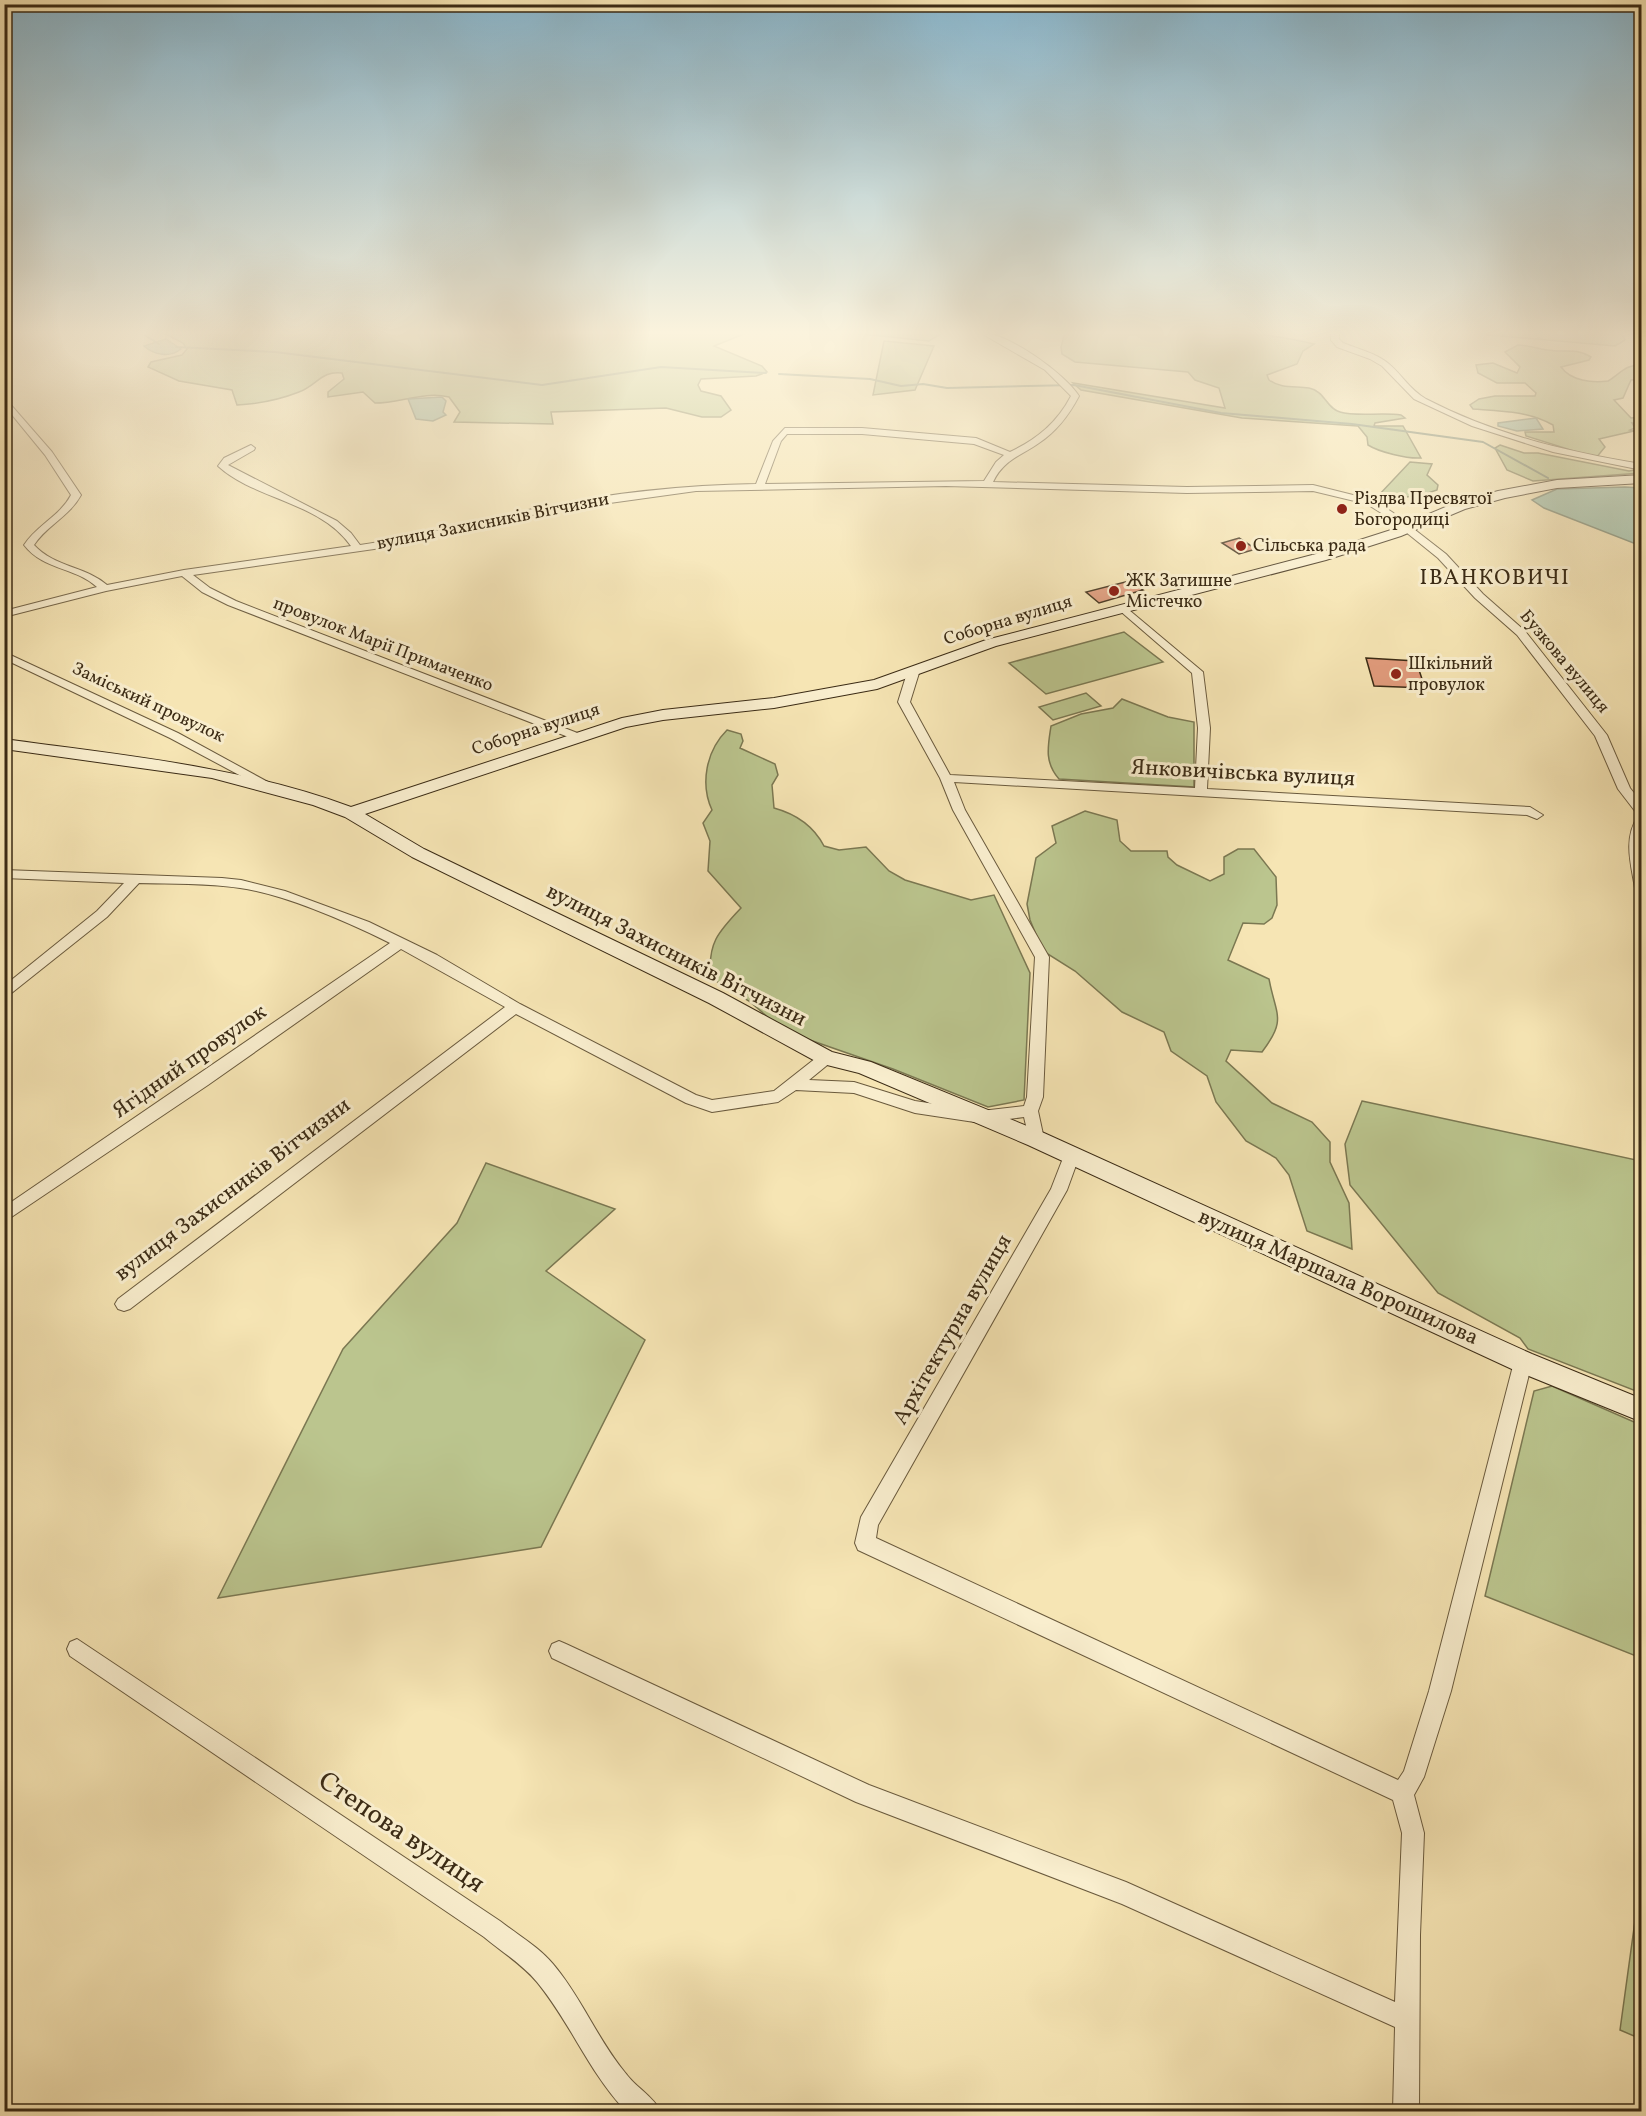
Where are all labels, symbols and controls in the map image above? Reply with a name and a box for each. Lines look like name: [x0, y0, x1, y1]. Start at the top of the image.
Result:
street label: вулиця Захисників Вітчизни: [375, 487, 611, 557]
place label: Різдва Пресвятої Богородиці: [1354, 487, 1493, 533]
marker: Різдва Пресвятої Богородиці: [1335, 502, 1349, 516]
place label: Cільська рада: [1253, 534, 1366, 559]
marker: Cільська рада: [1234, 539, 1248, 553]
district label: ІВАНКОВИЧІ: [1420, 563, 1570, 594]
place label: ЖК Затишне Містечко: [1126, 569, 1232, 615]
marker: ЖК Затишне Містечко: [1107, 584, 1121, 598]
street label: Соборна вулиця: [941, 590, 1075, 652]
street label: провулок Марії Примаченко: [269, 591, 497, 699]
street label: Бузкова вулиця: [1513, 605, 1615, 719]
place label: Шкільний провулок: [1408, 652, 1493, 698]
street label: Заміський провулок: [68, 657, 229, 750]
marker: Шкільний провулок: [1389, 667, 1403, 681]
street label: Соборна вулиця: [469, 698, 603, 762]
street label: Янковичівська вулиця: [1130, 753, 1356, 795]
street label: вулиця Захисників Вітчизни: [541, 877, 811, 1035]
street label: Ягідний провулок: [107, 997, 273, 1127]
street label: вулиця Захисників Вітчизни: [109, 1091, 357, 1289]
street label: вулиця Маршала Ворошилова: [1193, 1202, 1483, 1354]
street label: Архітектурна вулиця: [886, 1229, 1020, 1431]
street label: Степова вулиця: [310, 1763, 492, 1903]

